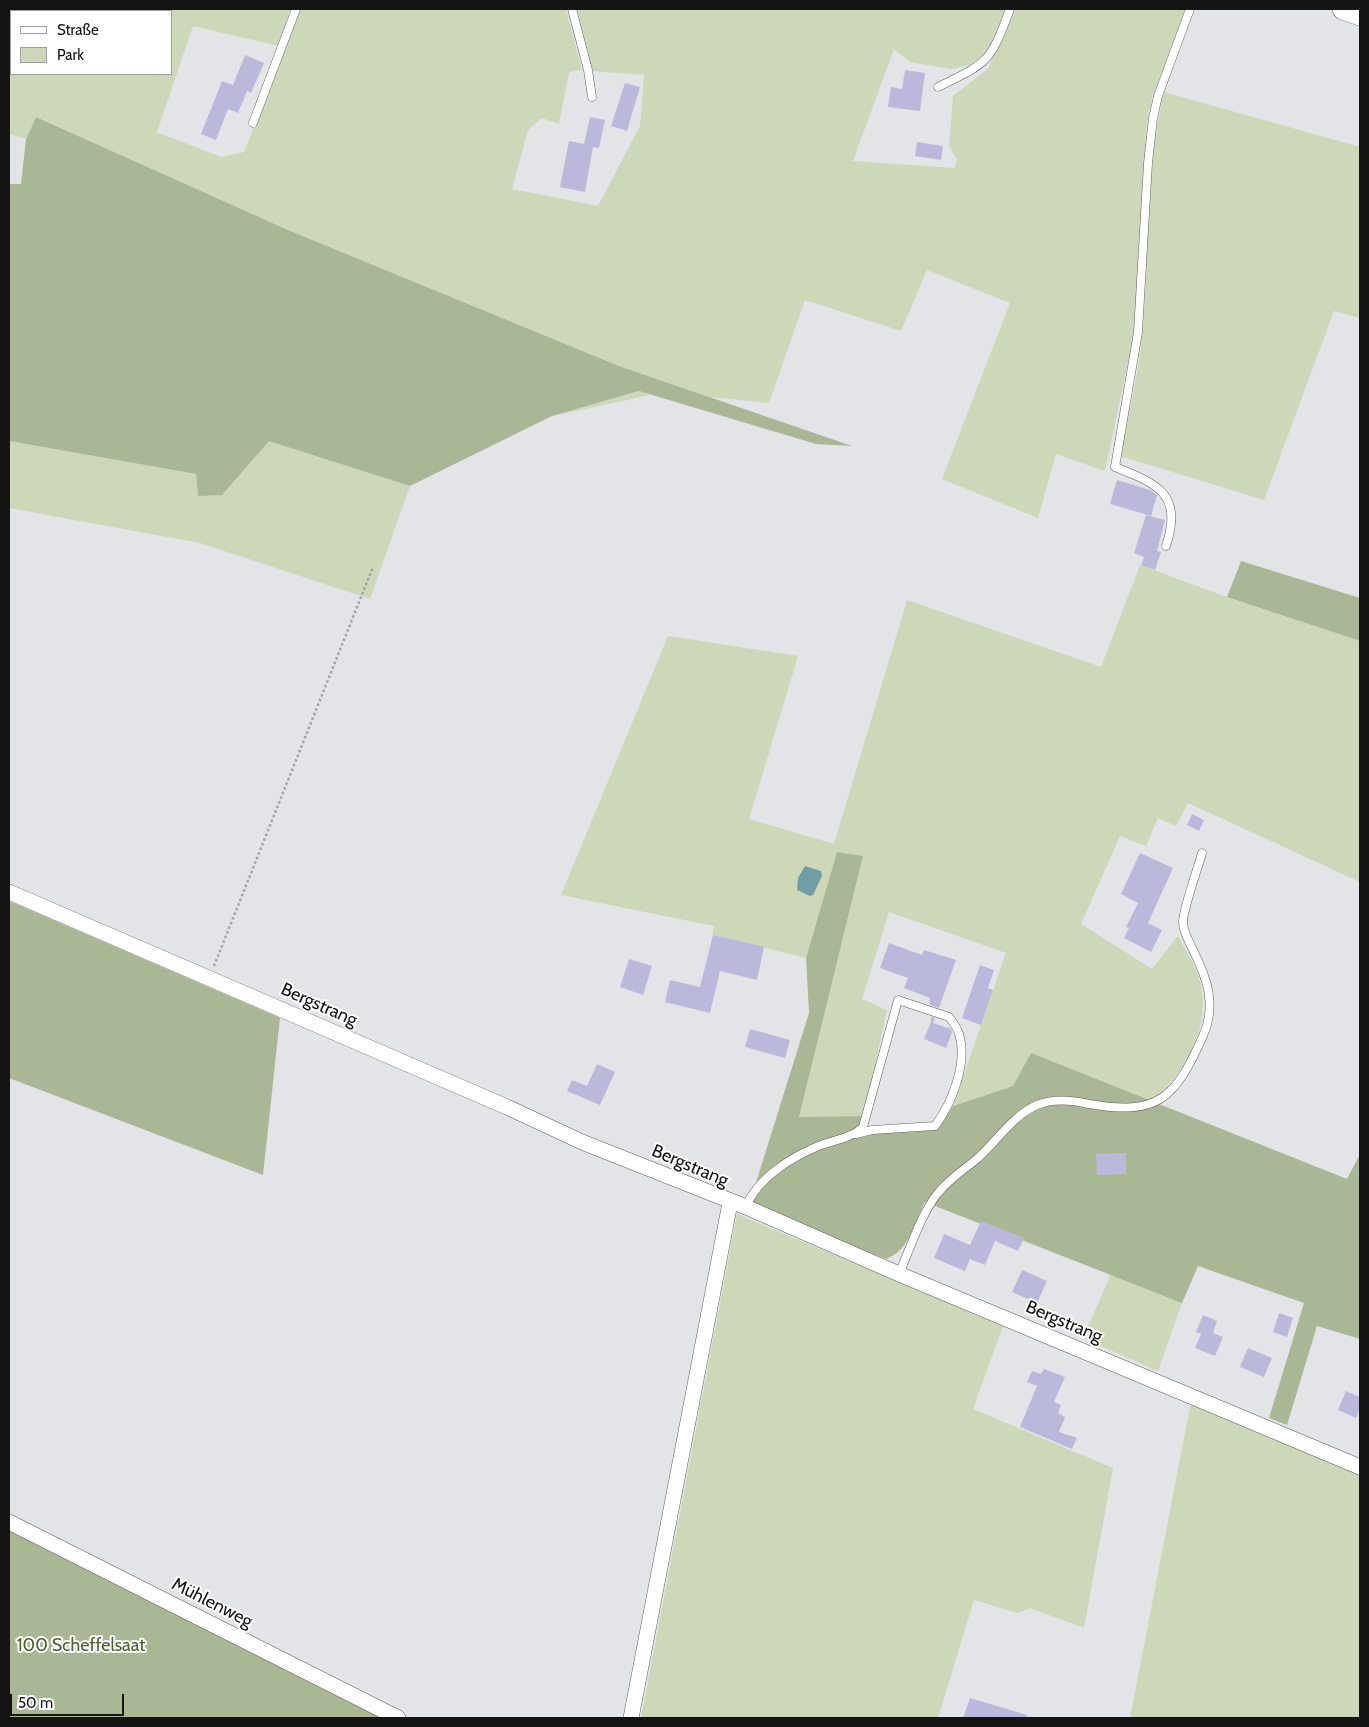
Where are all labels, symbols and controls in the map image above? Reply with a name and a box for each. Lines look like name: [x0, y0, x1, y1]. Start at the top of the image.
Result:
legend: [10, 10, 172, 75]
text: Straße: [57, 21, 99, 39]
text: Park: [57, 46, 84, 64]
street label: Bergstrang: [277, 979, 361, 1031]
street label: Bergstrang: [648, 1140, 732, 1192]
street label: Bergstrang: [1022, 1296, 1106, 1348]
street label: Mühlenweg: [168, 1573, 256, 1633]
park label: 100 Scheffelsaat: [17, 1635, 145, 1657]
scale bar: [12, 1684, 126, 1716]
text: 50 m: [18, 1694, 53, 1712]

